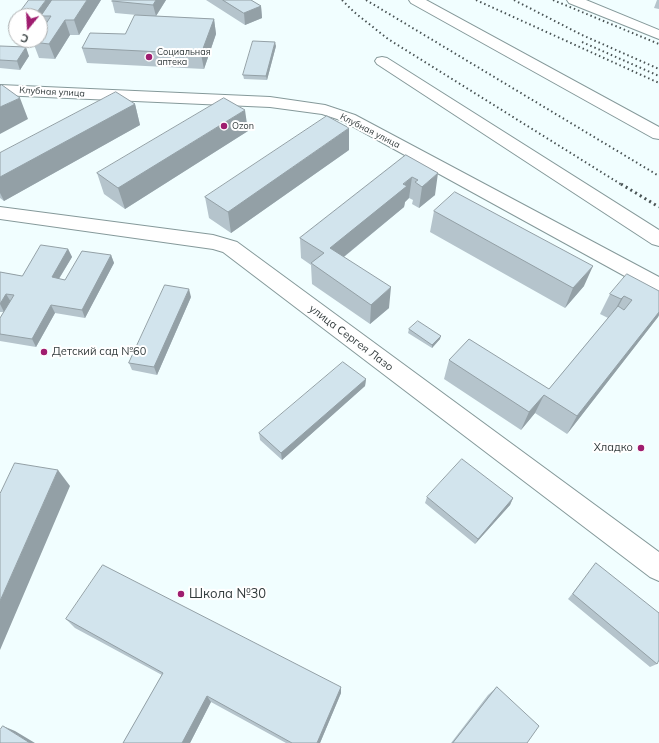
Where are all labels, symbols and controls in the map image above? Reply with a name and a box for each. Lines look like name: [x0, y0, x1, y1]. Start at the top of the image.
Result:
north arrow: [8, 8, 48, 48]
text: С: [19, 31, 30, 46]
place label: Социальная аптека: [157, 47, 211, 68]
marker: Социальная аптека: [144, 52, 154, 62]
street label: Клубная улица: [19, 85, 85, 99]
street label: Клубная улица: [338, 111, 402, 151]
marker: Ozon: [219, 121, 229, 131]
place label: Ozon: [232, 121, 254, 131]
street label: улица Сергея Лазо: [306, 302, 396, 374]
place label: Детский сад №60: [52, 345, 146, 359]
marker: Детский сад №60: [39, 347, 49, 357]
place label: Хладко: [594, 441, 633, 455]
marker: Хладко: [636, 443, 646, 453]
place label: Школа №30: [189, 586, 266, 602]
marker: Школа №30: [176, 589, 186, 599]

